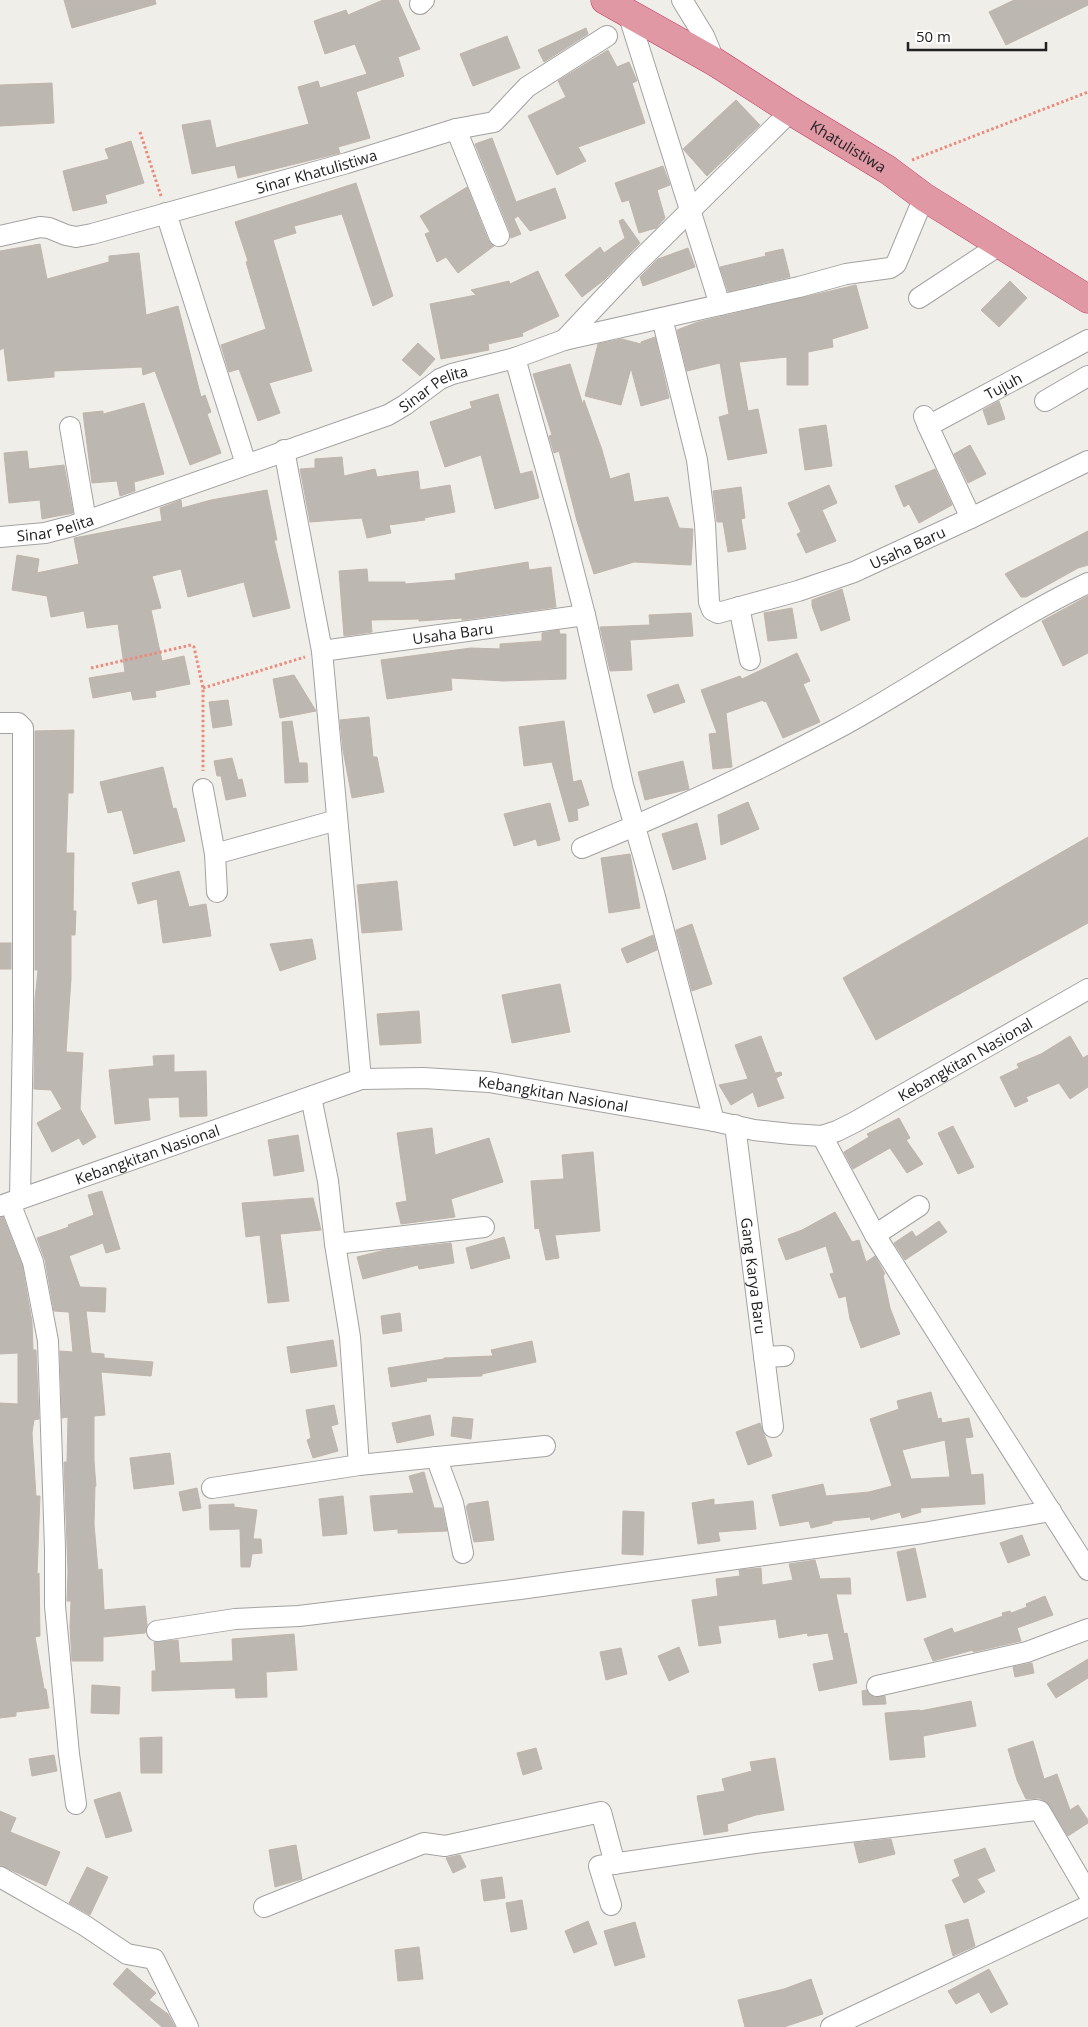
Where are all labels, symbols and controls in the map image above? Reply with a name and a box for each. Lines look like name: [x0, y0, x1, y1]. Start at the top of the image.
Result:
scale bar: [908, 20, 1046, 52]
text: 50 m: [916, 26, 951, 46]
street label: Khatulistiwa: [807, 115, 890, 177]
street label: Sinar Khatulistiwa: [254, 144, 379, 198]
street label: Sinar Pelita: [395, 360, 470, 417]
street label: Tujuh: [981, 367, 1025, 404]
street label: Sinar Pelita: [16, 509, 96, 545]
street label: Usaha Baru: [866, 521, 948, 573]
street label: Usaha Baru: [411, 618, 494, 649]
street label: Kebangkitan Nasional: [894, 1013, 1036, 1106]
street label: Kebangkitan Nasional: [478, 1071, 630, 1116]
street label: Kebangkitan Nasional: [72, 1120, 222, 1189]
street label: Gang Karya Baru: [737, 1216, 771, 1335]

